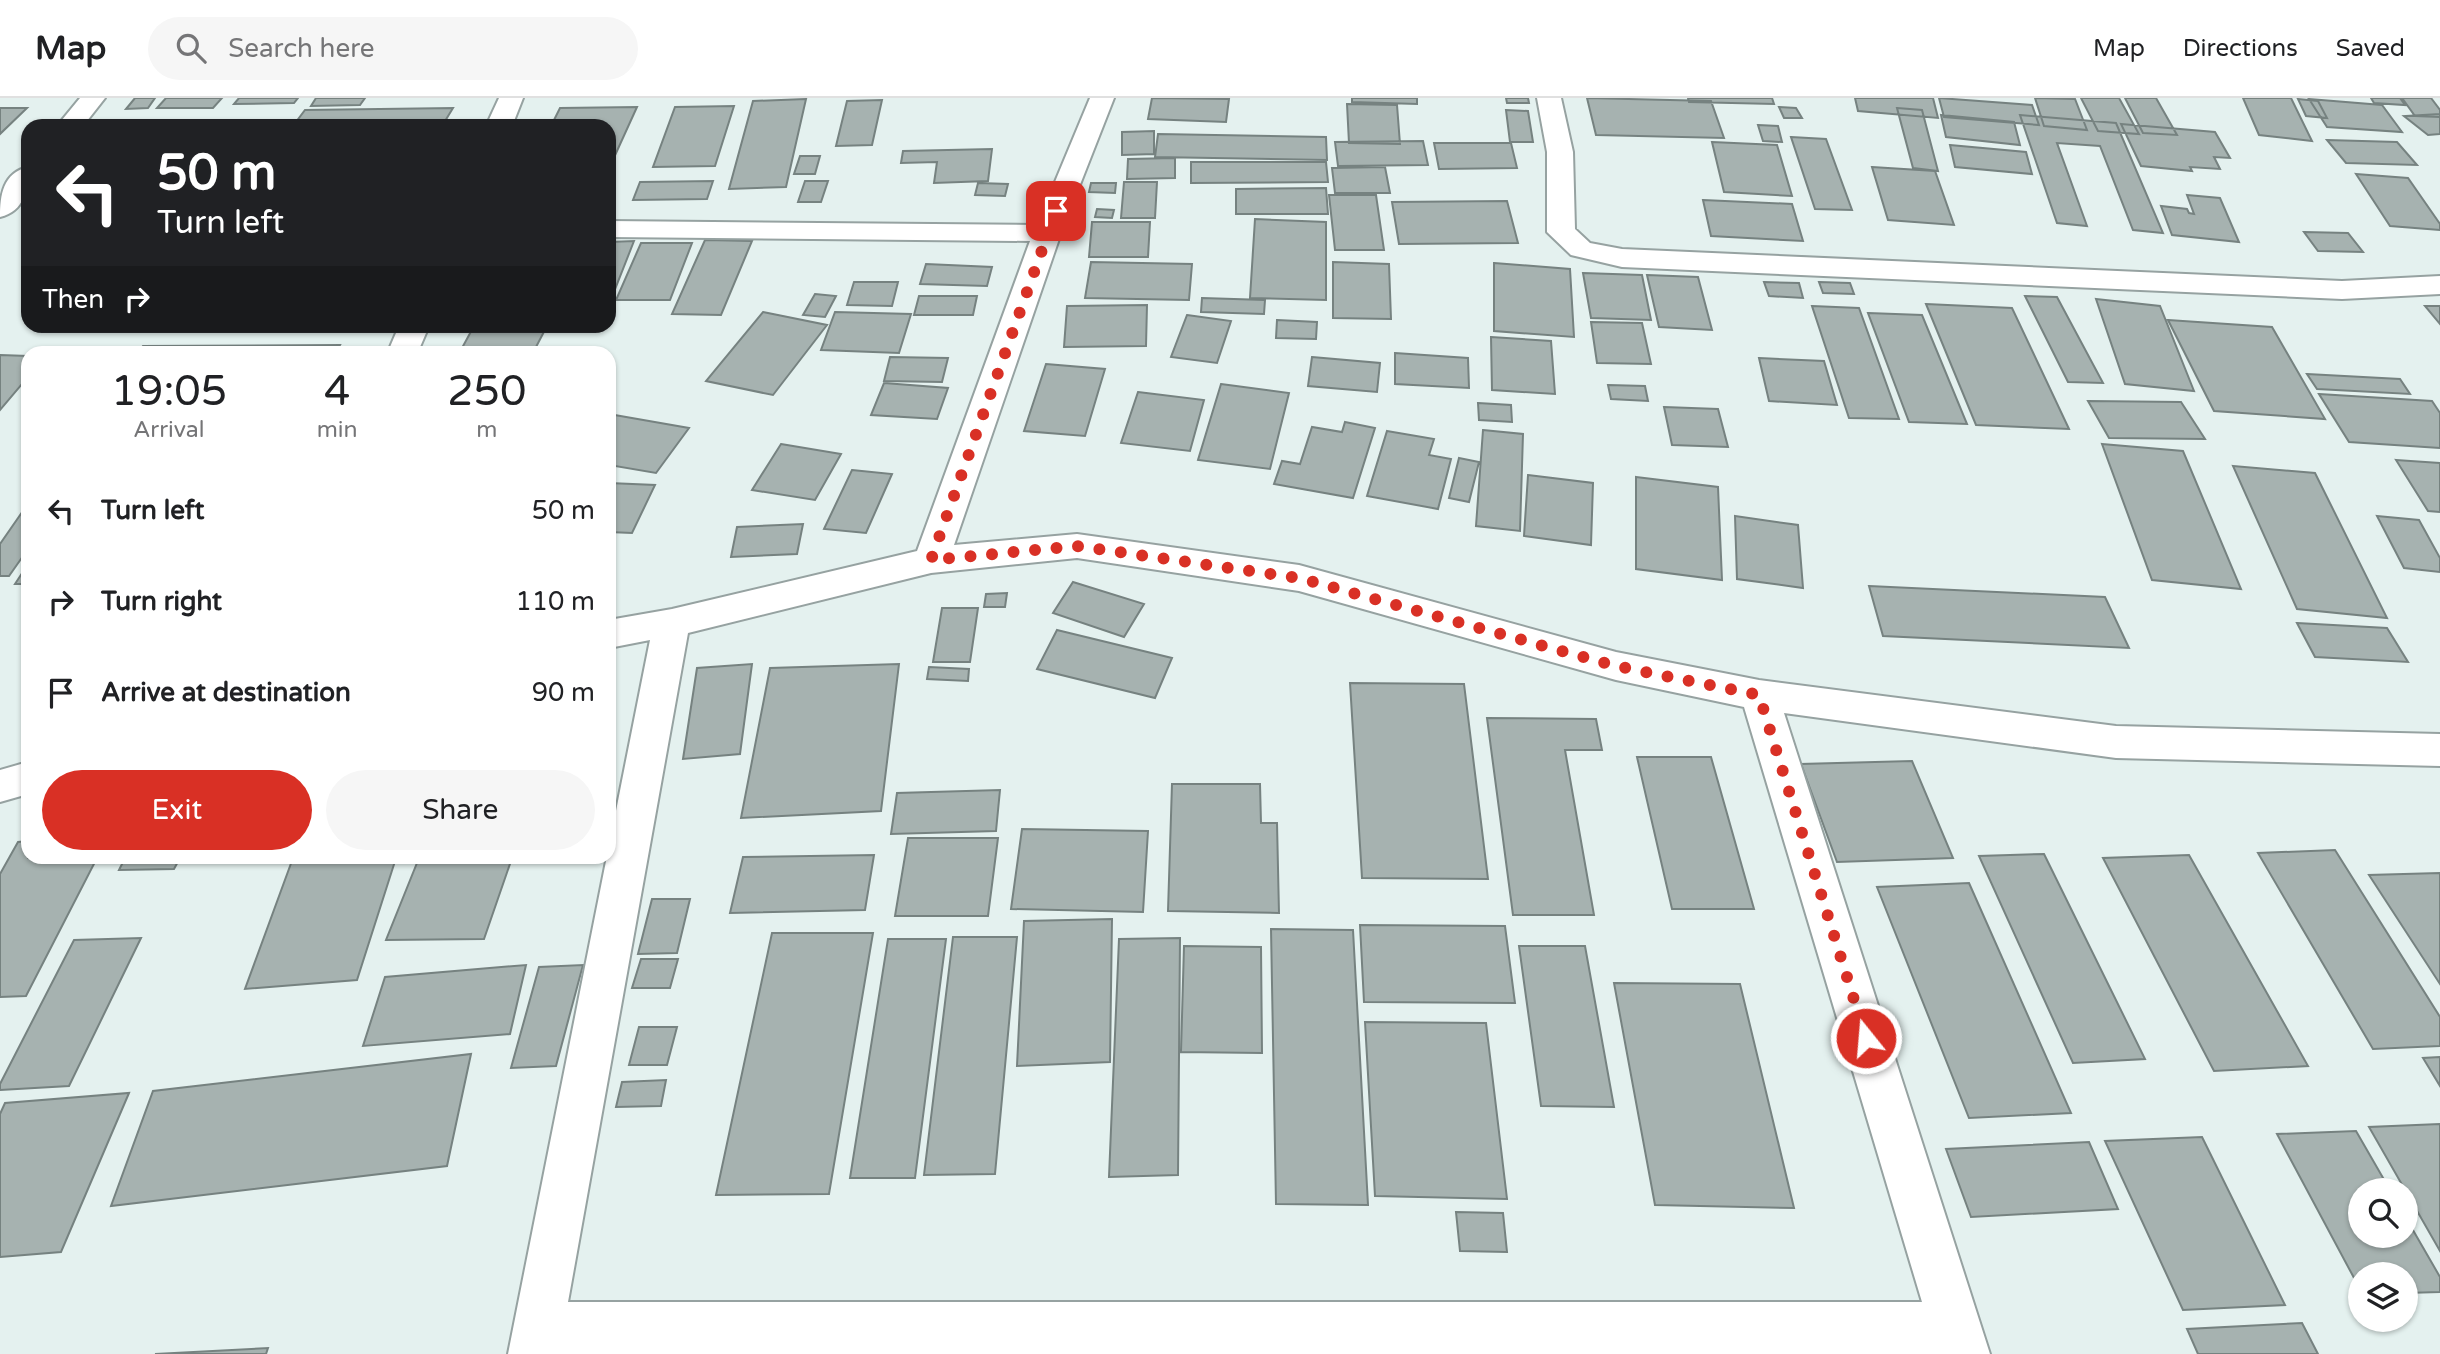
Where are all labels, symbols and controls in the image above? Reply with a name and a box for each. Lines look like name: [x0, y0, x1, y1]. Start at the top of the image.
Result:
search box: [148, 17, 638, 80]
text: Map: [35, 29, 106, 68]
icon: search: [172, 29, 210, 67]
text: Search here: [228, 33, 374, 64]
text: Map: [2093, 34, 2145, 63]
text: Directions: [2183, 34, 2298, 63]
text: Saved: [2336, 34, 2405, 63]
text: 50 m: [157, 144, 276, 203]
icon: left: [42, 147, 133, 238]
pin: [1026, 181, 1086, 241]
icon: arrive: [1037, 192, 1075, 230]
text: Turn left: [157, 204, 284, 242]
icon: right: [118, 280, 156, 318]
text: Then: [42, 284, 104, 315]
text: 19:05: [111, 366, 227, 417]
text: 4: [324, 366, 350, 417]
text: 250: [447, 366, 526, 417]
text: Arrival: [133, 416, 204, 444]
text: min: [317, 416, 358, 444]
text: m: [476, 416, 497, 444]
icon: left: [42, 492, 80, 530]
text: Turn left: [101, 495, 204, 526]
text: 50 m: [532, 495, 595, 526]
icon: right: [42, 583, 80, 621]
text: Turn right: [101, 586, 222, 617]
text: 110 m: [515, 586, 595, 617]
icon: arrive: [42, 674, 80, 712]
text: Arrive at destination: [101, 677, 351, 708]
text: 90 m: [532, 677, 595, 708]
button: Exit: [42, 770, 312, 850]
button: Share: [326, 770, 595, 850]
position arrow: [1829, 1001, 1903, 1075]
map controls: [2348, 1178, 2418, 1332]
button: search: [2348, 1178, 2418, 1248]
button: layers: [2348, 1262, 2418, 1332]

